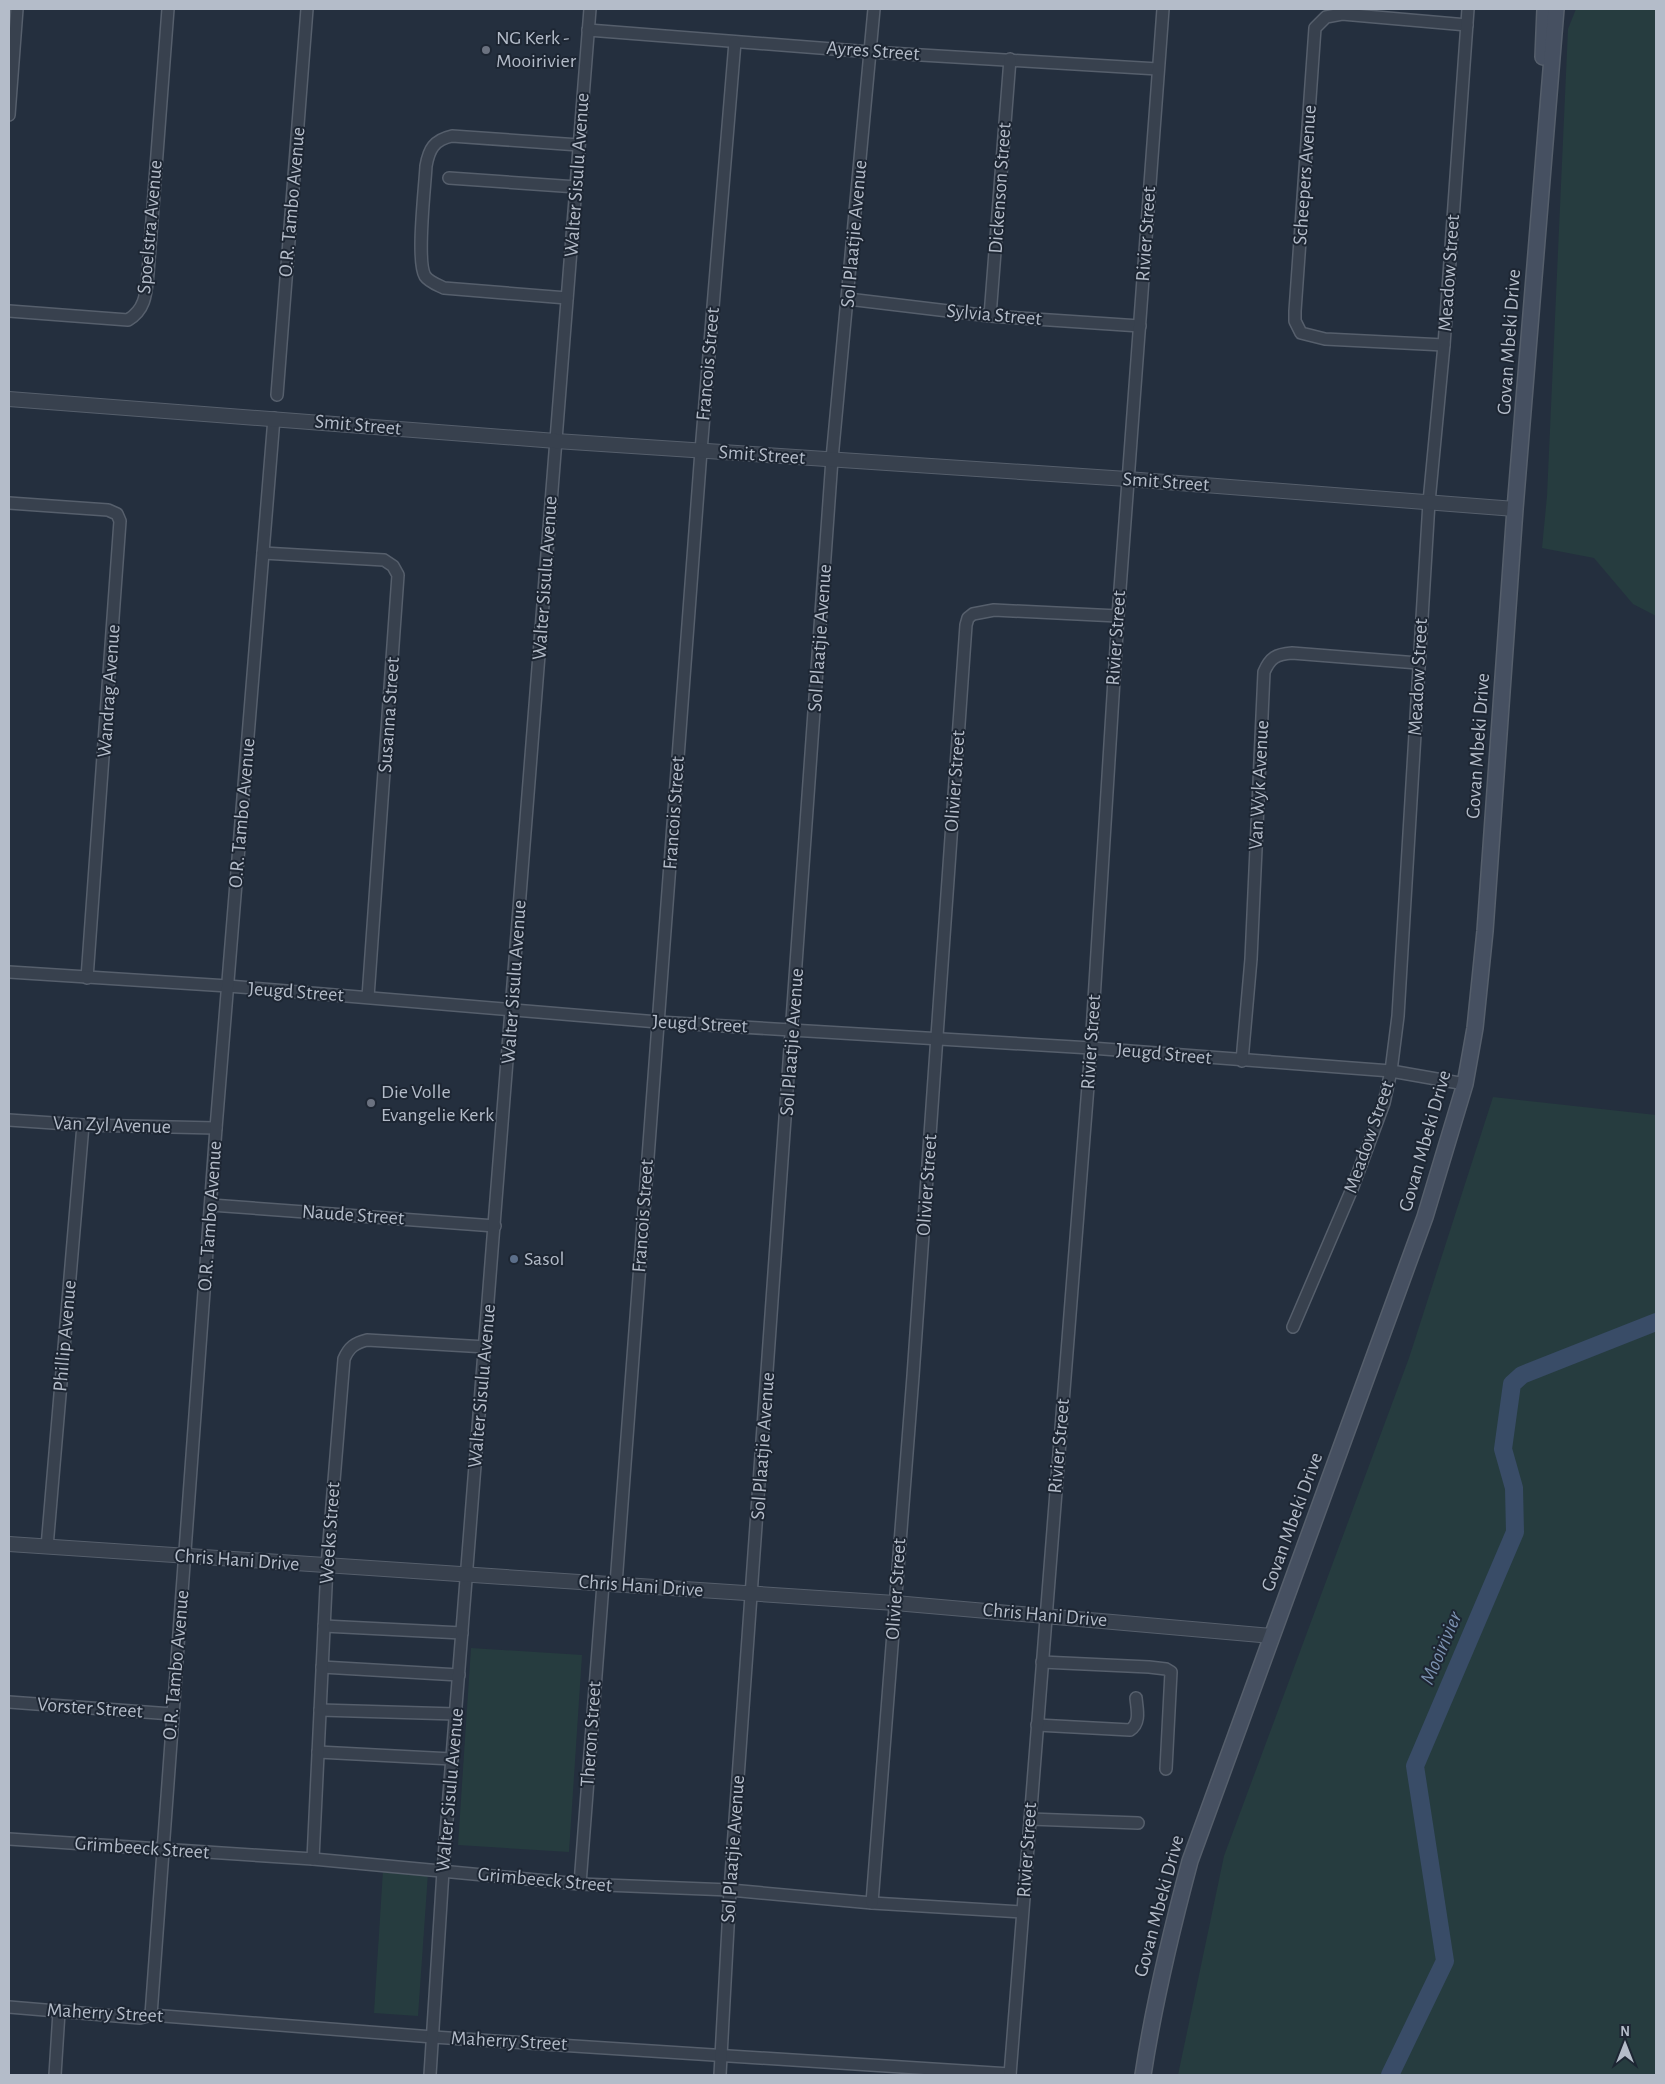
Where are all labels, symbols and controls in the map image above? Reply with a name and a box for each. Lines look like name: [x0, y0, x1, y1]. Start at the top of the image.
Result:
place label: NG Kerk - Mooirivier: [496, 28, 577, 71]
street label: Ayres Street: [826, 38, 921, 64]
marker: NG Kerk - Mooirivier: [480, 44, 492, 56]
street label: Walter Sisulu Avenue: [561, 92, 593, 258]
street label: Scheepers Avenue: [1290, 104, 1320, 246]
street label: Dickenson Street: [985, 121, 1015, 254]
street label: O.R. Tambo Avenue: [275, 126, 309, 278]
street label: Spoelstra Avenue: [134, 159, 166, 295]
street label: Sol Plaatjie Avenue: [838, 159, 870, 309]
street label: Rivier Street: [1133, 185, 1159, 282]
street label: Meadow Street: [1435, 213, 1463, 332]
street label: Govan Mbeki Drive: [1494, 268, 1524, 416]
street label: Sylvia Street: [946, 301, 1043, 329]
street label: Francois Street: [693, 306, 723, 422]
street label: Smit Street: [314, 411, 403, 439]
street label: Smit Street: [718, 442, 807, 468]
street label: Smit Street: [1122, 469, 1211, 495]
street label: Walter Sisulu Avenue: [529, 495, 561, 661]
street label: Sol Plaatjie Avenue: [805, 563, 835, 713]
street label: Rivier Street: [1103, 589, 1129, 686]
street label: Meadow Street: [1405, 617, 1431, 736]
street label: Wandrag Avenue: [94, 624, 124, 758]
street label: Susanna Street: [375, 656, 403, 774]
street label: Govan Mbeki Drive: [1463, 672, 1493, 820]
street label: Van Wyk Avenue: [1246, 720, 1272, 850]
street label: Olivier Street: [941, 729, 969, 832]
street label: O.R. Tambo Avenue: [225, 737, 259, 889]
street label: Francois Street: [660, 755, 688, 870]
street label: Walter Sisulu Avenue: [498, 899, 530, 1065]
street label: Sol Plaatjie Avenue: [777, 967, 807, 1117]
street label: Jeugd Street: [248, 979, 345, 1005]
street label: Rivier Street: [1078, 993, 1104, 1090]
street label: Jeugd Street: [652, 1012, 749, 1037]
street label: Jeugd Street: [1115, 1040, 1213, 1068]
street label: Govan Mbeki Drive: [1395, 1068, 1455, 1214]
street label: Meadow Street: [1340, 1078, 1398, 1196]
place label: Die Volle Evangelie Kerk: [381, 1082, 494, 1125]
marker: Die Volle Evangelie Kerk: [365, 1097, 377, 1109]
street label: Van Zyl Avenue: [53, 1113, 171, 1137]
street label: Olivier Street: [913, 1133, 941, 1236]
street label: O.R. Tambo Avenue: [195, 1140, 225, 1292]
street label: Francois Street: [629, 1158, 657, 1273]
street label: Naude Street: [301, 1201, 406, 1229]
place label: Sasol: [524, 1249, 564, 1269]
marker: Sasol: [508, 1253, 520, 1265]
street label: Phillip Avenue: [50, 1279, 80, 1393]
street label: Walter Sisulu Avenue: [465, 1303, 499, 1469]
street label: Sol Plaatjie Avenue: [748, 1371, 778, 1521]
street label: Rivier Street: [1045, 1397, 1073, 1494]
street label: Govan Mbeki Drive: [1258, 1450, 1326, 1594]
street label: Weeks Street: [316, 1481, 344, 1585]
street label: Olivier Street: [882, 1537, 910, 1640]
street label: Chris Hani Drive: [174, 1546, 300, 1574]
street label: Chris Hani Drive: [578, 1572, 704, 1600]
street label: O.R. Tambo Avenue: [159, 1589, 193, 1741]
street label: Chris Hani Drive: [982, 1600, 1108, 1630]
water label: Mooirivier: [1416, 1608, 1466, 1687]
street label: Theron Street: [577, 1680, 605, 1788]
street label: Vorster Street: [36, 1694, 144, 1722]
street label: Walter Sisulu Avenue: [433, 1707, 467, 1873]
street label: Sol Plaatjie Avenue: [718, 1774, 748, 1924]
street label: Rivier Street: [1014, 1801, 1040, 1898]
street label: Grimbeeck Street: [74, 1833, 211, 1863]
street label: Govan Mbeki Drive: [1130, 1833, 1188, 1979]
street label: Grimbeeck Street: [477, 1864, 614, 1896]
street label: Maherry Street: [46, 2000, 164, 2026]
north arrow: [1600, 2019, 1650, 2069]
text: N: [1620, 2025, 1630, 2039]
street label: Maherry Street: [450, 2028, 568, 2054]

